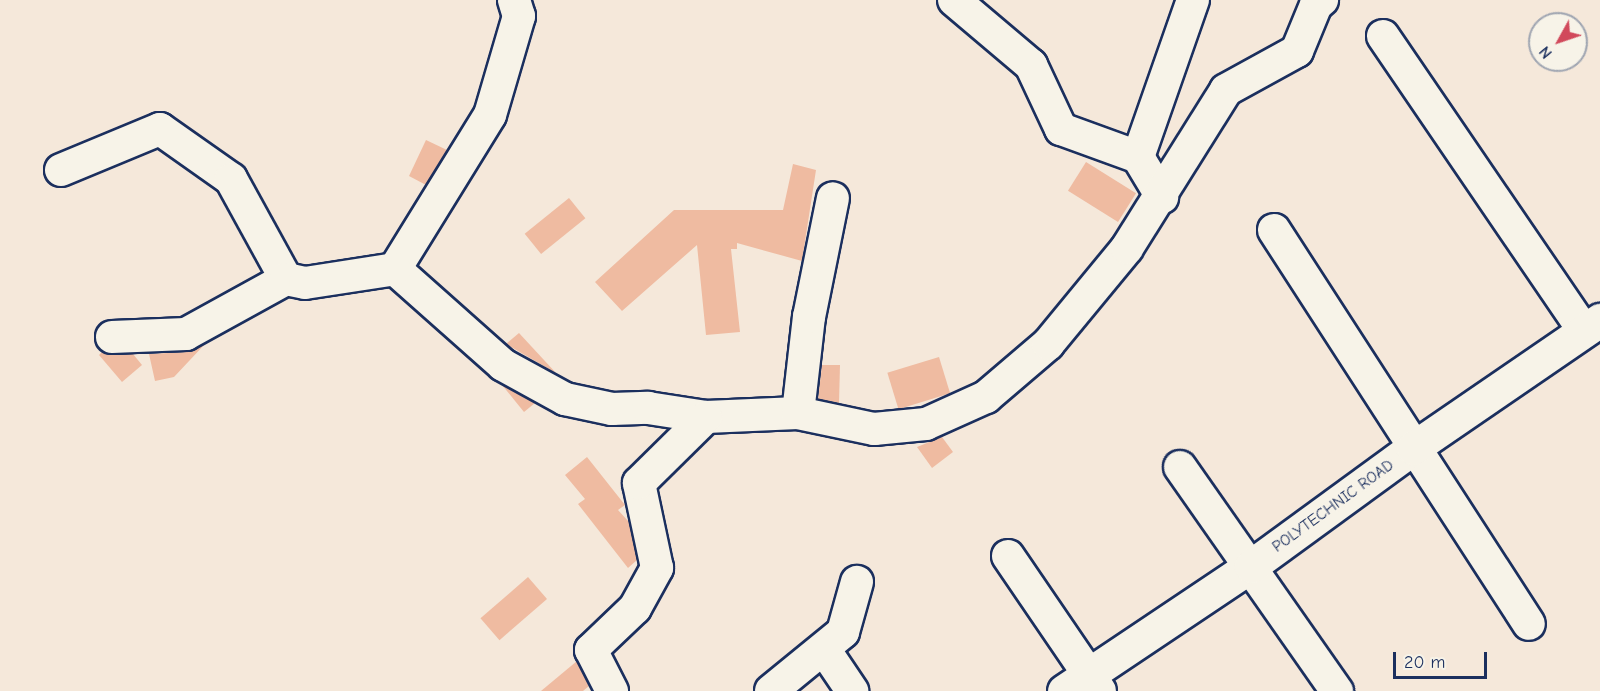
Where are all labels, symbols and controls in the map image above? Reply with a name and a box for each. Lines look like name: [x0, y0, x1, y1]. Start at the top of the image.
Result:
north arrow: [1528, 12, 1588, 72]
text: N: [1535, 43, 1556, 62]
street label: POLYTECHNIC ROAD: [1269, 456, 1397, 556]
scale bar: [1396, 640, 1490, 678]
text: 20 m: [1404, 652, 1445, 673]

